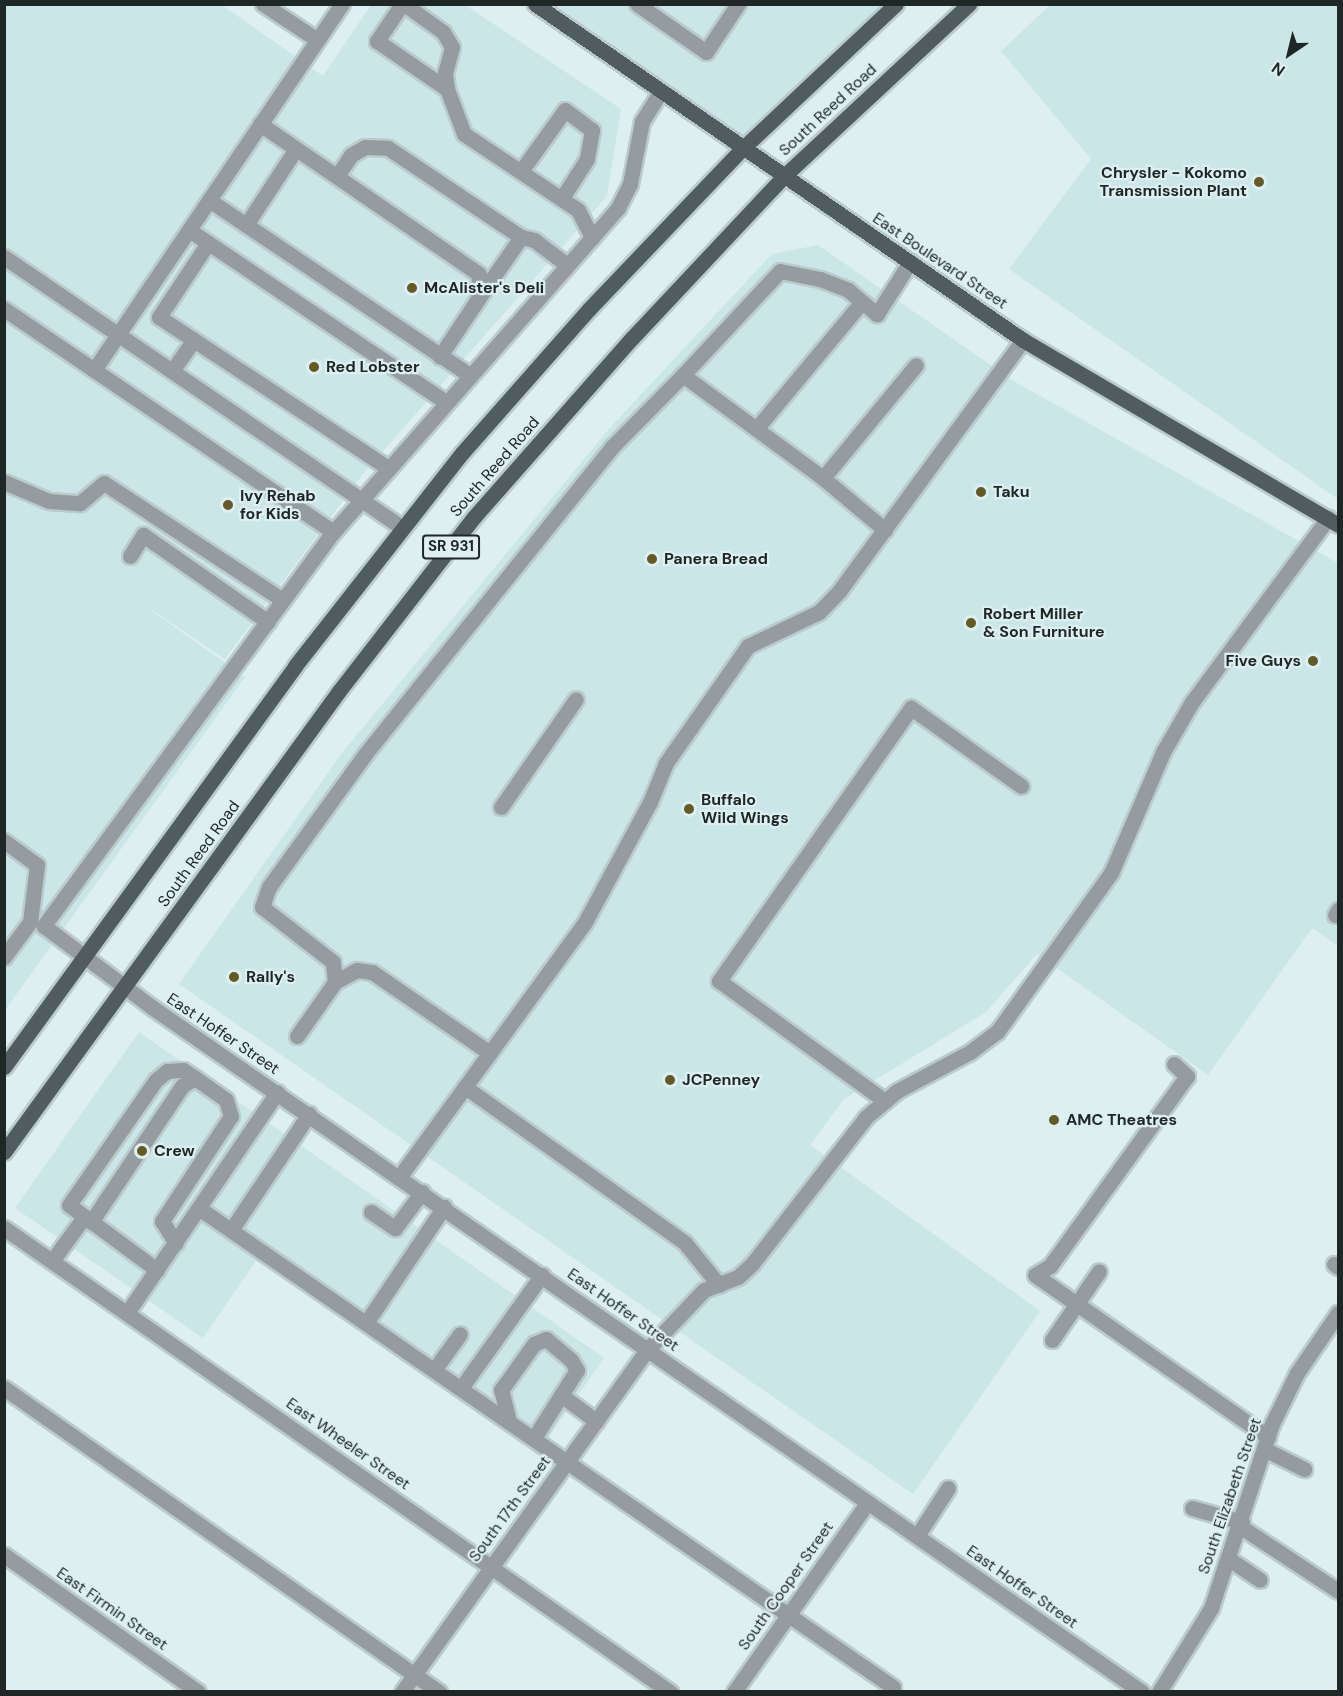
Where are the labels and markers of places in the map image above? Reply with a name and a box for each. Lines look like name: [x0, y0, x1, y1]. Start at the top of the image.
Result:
place label: Chrysler - Kokomo Transmission Plant: [1099, 163, 1247, 201]
marker: Chrysler - Kokomo Transmission Plant: [1252, 175, 1266, 189]
place label: McAlister's Deli: [424, 278, 544, 298]
marker: McAlister's Deli: [405, 281, 419, 295]
place label: Red Lobster: [326, 357, 419, 377]
marker: Red Lobster: [307, 360, 321, 374]
place label: Taku: [993, 482, 1030, 502]
marker: Taku: [974, 485, 988, 499]
place label: Ivy Rehab for Kids: [240, 486, 316, 524]
marker: Ivy Rehab for Kids: [221, 498, 235, 512]
place label: Panera Bread: [664, 549, 768, 569]
marker: Panera Bread: [645, 552, 659, 566]
place label: Robert Miller & Son Furniture: [983, 604, 1105, 642]
marker: Robert Miller & Son Furniture: [964, 616, 978, 630]
place label: Five Guys: [1226, 651, 1301, 671]
marker: Five Guys: [1306, 654, 1320, 668]
place label: Buffalo Wild Wings: [701, 790, 789, 828]
marker: Buffalo Wild Wings: [682, 802, 696, 816]
place label: Rally's: [246, 967, 295, 987]
marker: Rally's: [227, 970, 241, 984]
place label: JCPenney: [682, 1070, 760, 1090]
marker: JCPenney: [663, 1073, 677, 1087]
place label: AMC Theatres: [1066, 1110, 1177, 1130]
marker: AMC Theatres: [1047, 1113, 1061, 1127]
place label: Crew: [154, 1141, 195, 1161]
marker: Crew: [135, 1144, 149, 1158]

